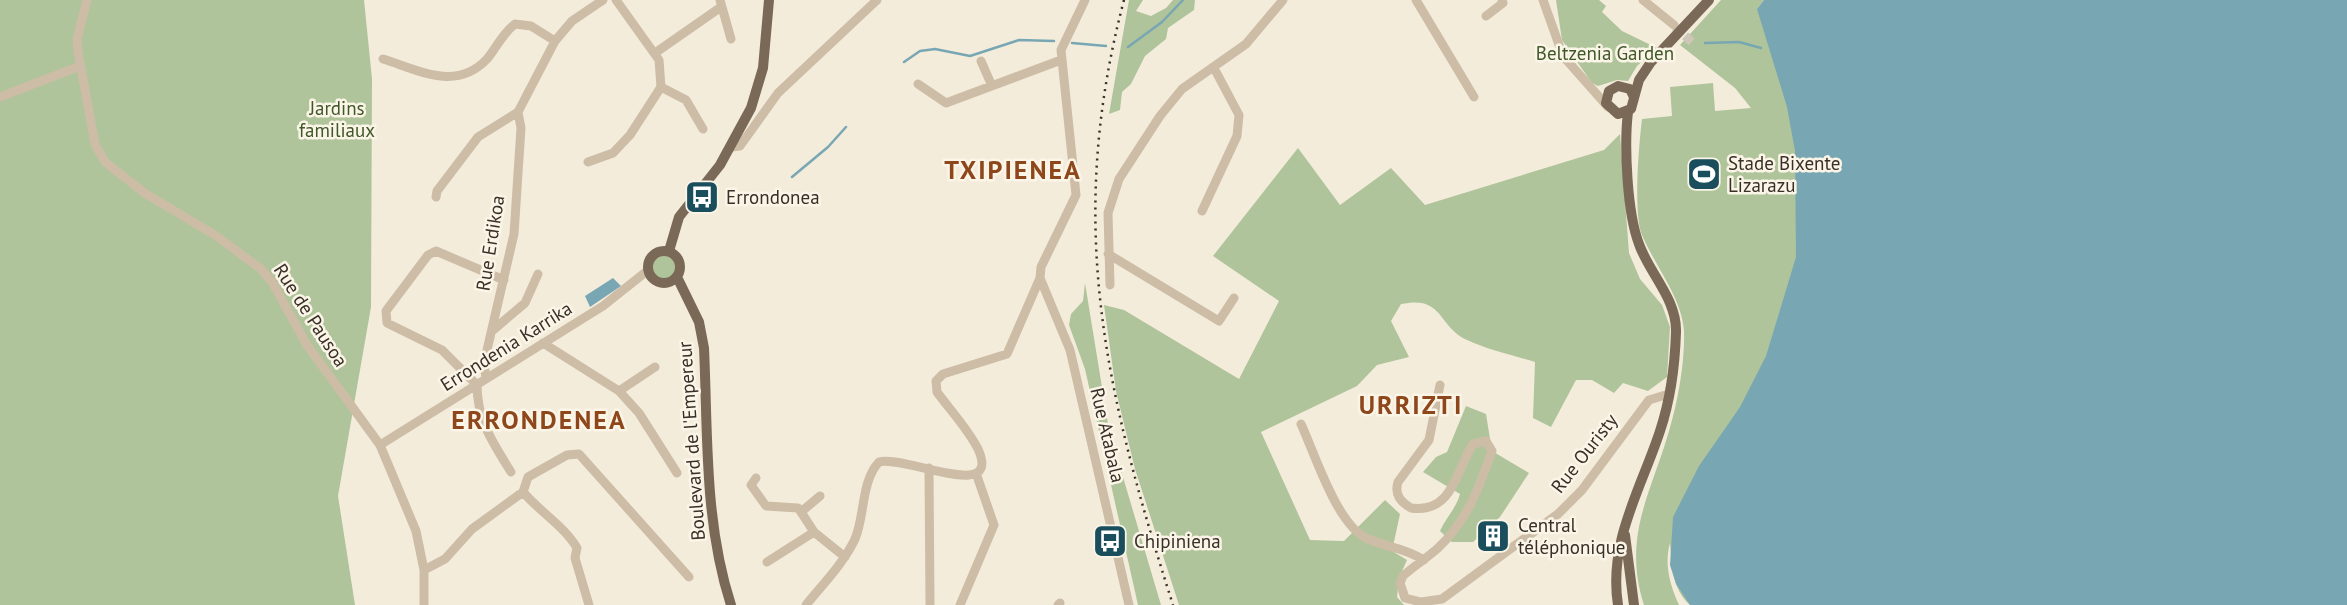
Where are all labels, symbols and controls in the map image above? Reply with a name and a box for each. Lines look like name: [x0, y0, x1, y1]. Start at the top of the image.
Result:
park label: Beltzenia Garden: [1536, 41, 1674, 65]
park label: Jardins familiaux: [299, 96, 375, 142]
place label: Stade Bixente Lizarazu: [1728, 151, 1840, 197]
district label: TXIPIENEA: [944, 153, 1082, 186]
sports icon: Stade Bixente Lizarazu: [1685, 155, 1723, 193]
bus stop icon: Errondonea: [683, 178, 721, 216]
place label: Errondonea: [726, 185, 820, 209]
street label: Rue Erdikoa: [471, 193, 509, 293]
street label: Rue de Pausoa: [269, 259, 353, 371]
street label: Errondenia Karrika: [436, 296, 576, 396]
street label: Boulevard de l'Empereur: [672, 340, 710, 541]
street label: Rue Atabala: [1085, 385, 1131, 485]
district label: URRIZTI: [1359, 388, 1463, 421]
district label: ERRONDENEA: [451, 403, 627, 436]
street label: Rue Ouristy: [1546, 408, 1623, 497]
place label: Central téléphonique: [1518, 513, 1626, 559]
building icon: Central téléphonique: [1474, 517, 1512, 555]
bus stop icon: Chipiniena: [1091, 522, 1129, 560]
place label: Chipiniena: [1134, 529, 1221, 553]

